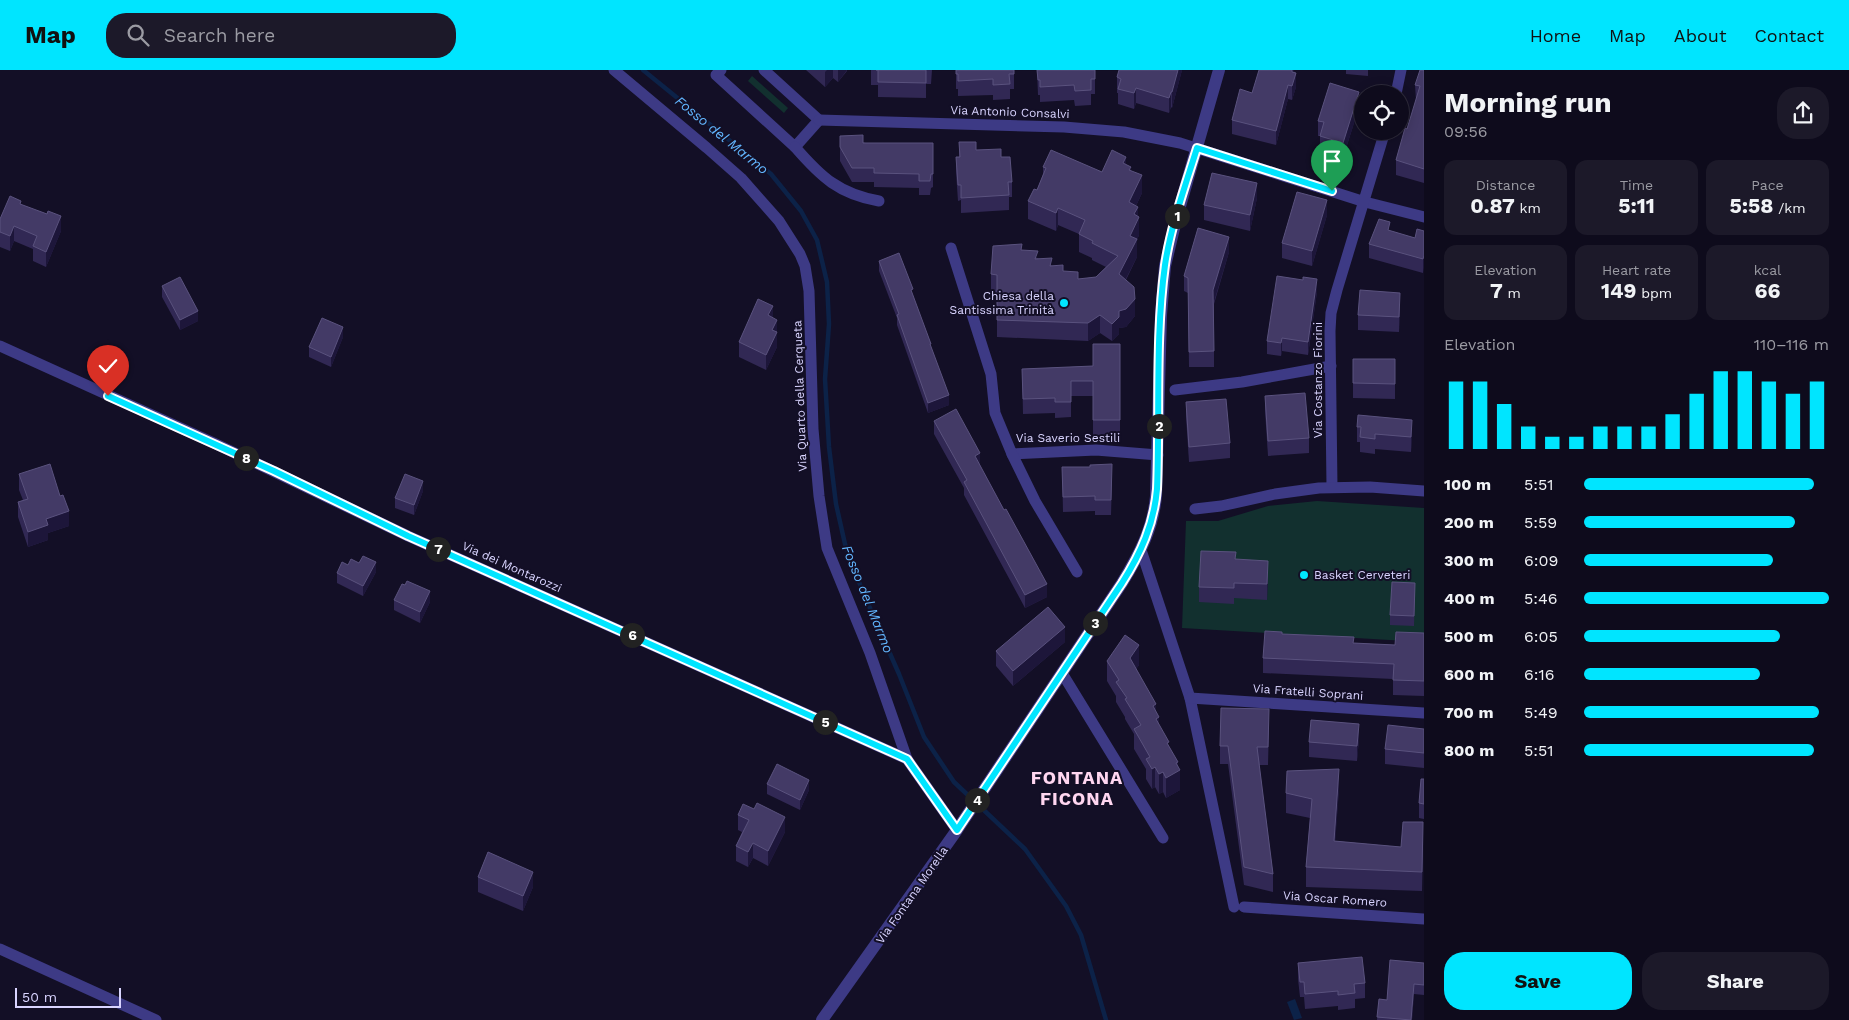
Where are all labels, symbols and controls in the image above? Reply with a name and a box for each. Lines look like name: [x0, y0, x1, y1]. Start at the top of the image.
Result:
search box: [106, 13, 456, 58]
text: Map: [25, 21, 76, 49]
icon: search: [124, 21, 152, 49]
text: Search here: [164, 24, 275, 47]
text: Home: [1530, 25, 1581, 46]
text: Map: [1609, 25, 1646, 46]
text: About: [1674, 25, 1726, 46]
text: Contact: [1754, 25, 1824, 46]
map controls: [1354, 85, 1409, 140]
button: locate: [1354, 85, 1409, 140]
text: Morning run: [1444, 86, 1612, 119]
button: share: [1777, 87, 1829, 139]
water label: Fosso del Marmo: [672, 93, 772, 177]
street label: Via Antonio Consalvi: [950, 103, 1070, 121]
text: 09:56: [1444, 122, 1488, 141]
pin: [1311, 140, 1353, 191]
icon: arrive: [1318, 147, 1346, 175]
text: Distance: [1476, 177, 1535, 193]
text: Time: [1620, 177, 1653, 193]
text: Pace: [1751, 177, 1784, 193]
text: 0.87: [1470, 193, 1515, 218]
text: 5:11: [1618, 193, 1655, 218]
text: 5:58: [1729, 193, 1773, 218]
text: km: [1515, 200, 1541, 216]
text: /km: [1773, 200, 1806, 216]
pin: 1: [1164, 204, 1190, 228]
text: 1: [1174, 208, 1181, 224]
text: Elevation: [1474, 262, 1537, 278]
text: Heart rate: [1602, 262, 1671, 278]
text: kcal: [1754, 262, 1781, 278]
text: 7: [1490, 278, 1503, 303]
text: 149: [1601, 278, 1636, 303]
text: 66: [1755, 278, 1780, 303]
text: m: [1503, 285, 1521, 301]
text: bpm: [1636, 285, 1672, 301]
place label: Chiesa della Santissima Trinità: [950, 289, 1054, 317]
marker: Chiesa della Santissima Trinità: [1058, 297, 1070, 309]
street label: Via Quarto della Cerqueta: [790, 320, 810, 472]
street label: Via Costanzo Fiorini: [1311, 322, 1325, 438]
text: Elevation: [1444, 335, 1515, 354]
text: 110–116 m: [1754, 335, 1829, 354]
pin: [87, 345, 129, 396]
icon: check: [94, 352, 122, 380]
pin: 2: [1146, 414, 1172, 438]
text: 2: [1155, 418, 1164, 434]
street label: Via Saverio Sestili: [1016, 431, 1120, 445]
pin: 8: [234, 446, 258, 470]
text: 8: [242, 450, 251, 466]
text: 100 m: [1444, 475, 1491, 494]
text: 5:51: [1524, 475, 1554, 494]
text: 200 m: [1444, 513, 1494, 532]
text: 5:59: [1524, 513, 1557, 532]
pin: 7: [426, 536, 450, 562]
street label: Via dei Montarozzi: [460, 539, 564, 595]
text: 7: [434, 541, 443, 557]
water label: Fosso del Marmo: [839, 543, 897, 655]
text: 300 m: [1444, 551, 1494, 570]
text: 6:09: [1524, 551, 1558, 570]
place label: Basket Cerveteri: [1314, 568, 1410, 582]
marker: Basket Cerveteri: [1298, 569, 1310, 581]
text: 400 m: [1444, 589, 1495, 608]
text: 5:46: [1524, 589, 1558, 608]
pin: 3: [1082, 610, 1108, 636]
text: 3: [1091, 615, 1100, 631]
pin: 6: [620, 622, 644, 648]
text: 6: [628, 627, 637, 643]
text: 500 m: [1444, 627, 1494, 646]
text: 6:05: [1524, 627, 1558, 646]
text: 600 m: [1444, 665, 1494, 684]
text: 6:16: [1524, 665, 1554, 684]
street label: Via Fratelli Soprani: [1252, 681, 1364, 703]
text: 700 m: [1444, 703, 1494, 722]
text: 5:49: [1524, 703, 1558, 722]
pin: 5: [812, 710, 838, 734]
text: 5: [821, 714, 830, 730]
text: 800 m: [1444, 741, 1494, 760]
text: 5:51: [1524, 741, 1554, 760]
district label: FONTANA FICONA: [1031, 767, 1123, 809]
pin: 4: [964, 788, 990, 812]
text: 4: [973, 792, 982, 808]
street label: Via Fontana Morella: [873, 843, 951, 946]
street label: Via Oscar Romero: [1282, 888, 1388, 910]
button: Save: [1444, 952, 1632, 1010]
button: Share: [1642, 952, 1829, 1010]
scale bar: [15, 985, 121, 1008]
text: 50 m: [22, 989, 57, 1005]

